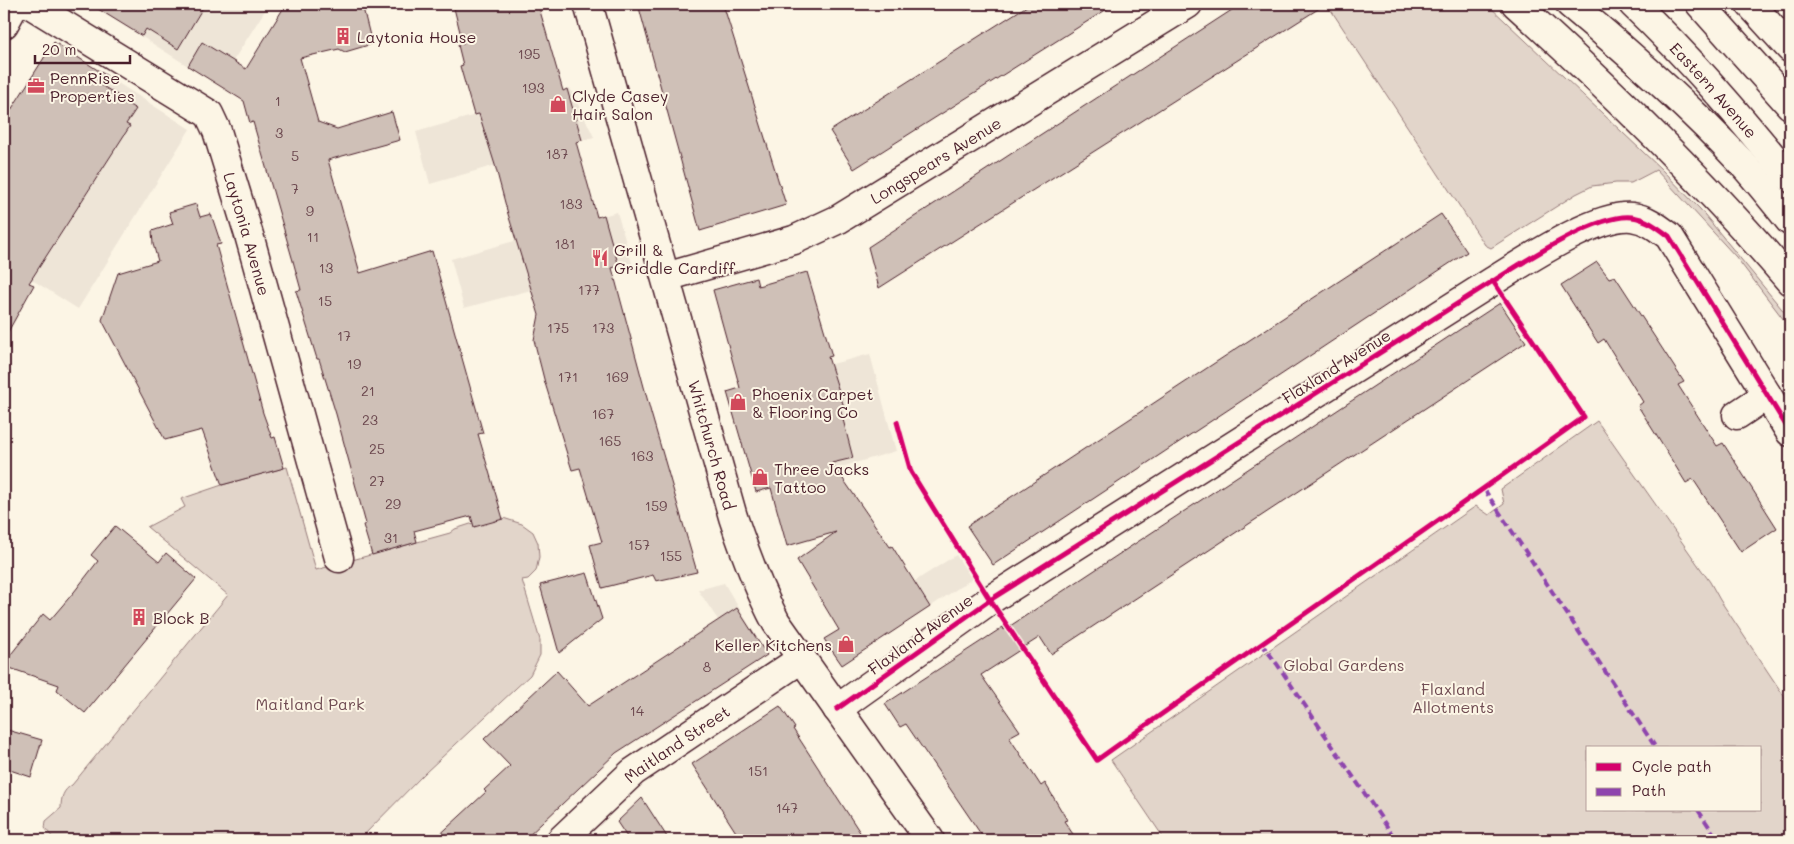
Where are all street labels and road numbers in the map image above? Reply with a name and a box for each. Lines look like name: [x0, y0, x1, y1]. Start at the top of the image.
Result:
street label: Eastern Avenue: [1666, 37, 1762, 142]
street label: Longspears Avenue: [866, 111, 1005, 208]
street label: Laytonia Avenue: [220, 169, 276, 298]
street label: Flaxland Avenue: [1278, 324, 1394, 408]
street label: Whitchurch Road: [684, 378, 741, 512]
street label: Flaxland Avenue: [863, 589, 977, 679]
street label: Maitland Street: [619, 700, 733, 786]

